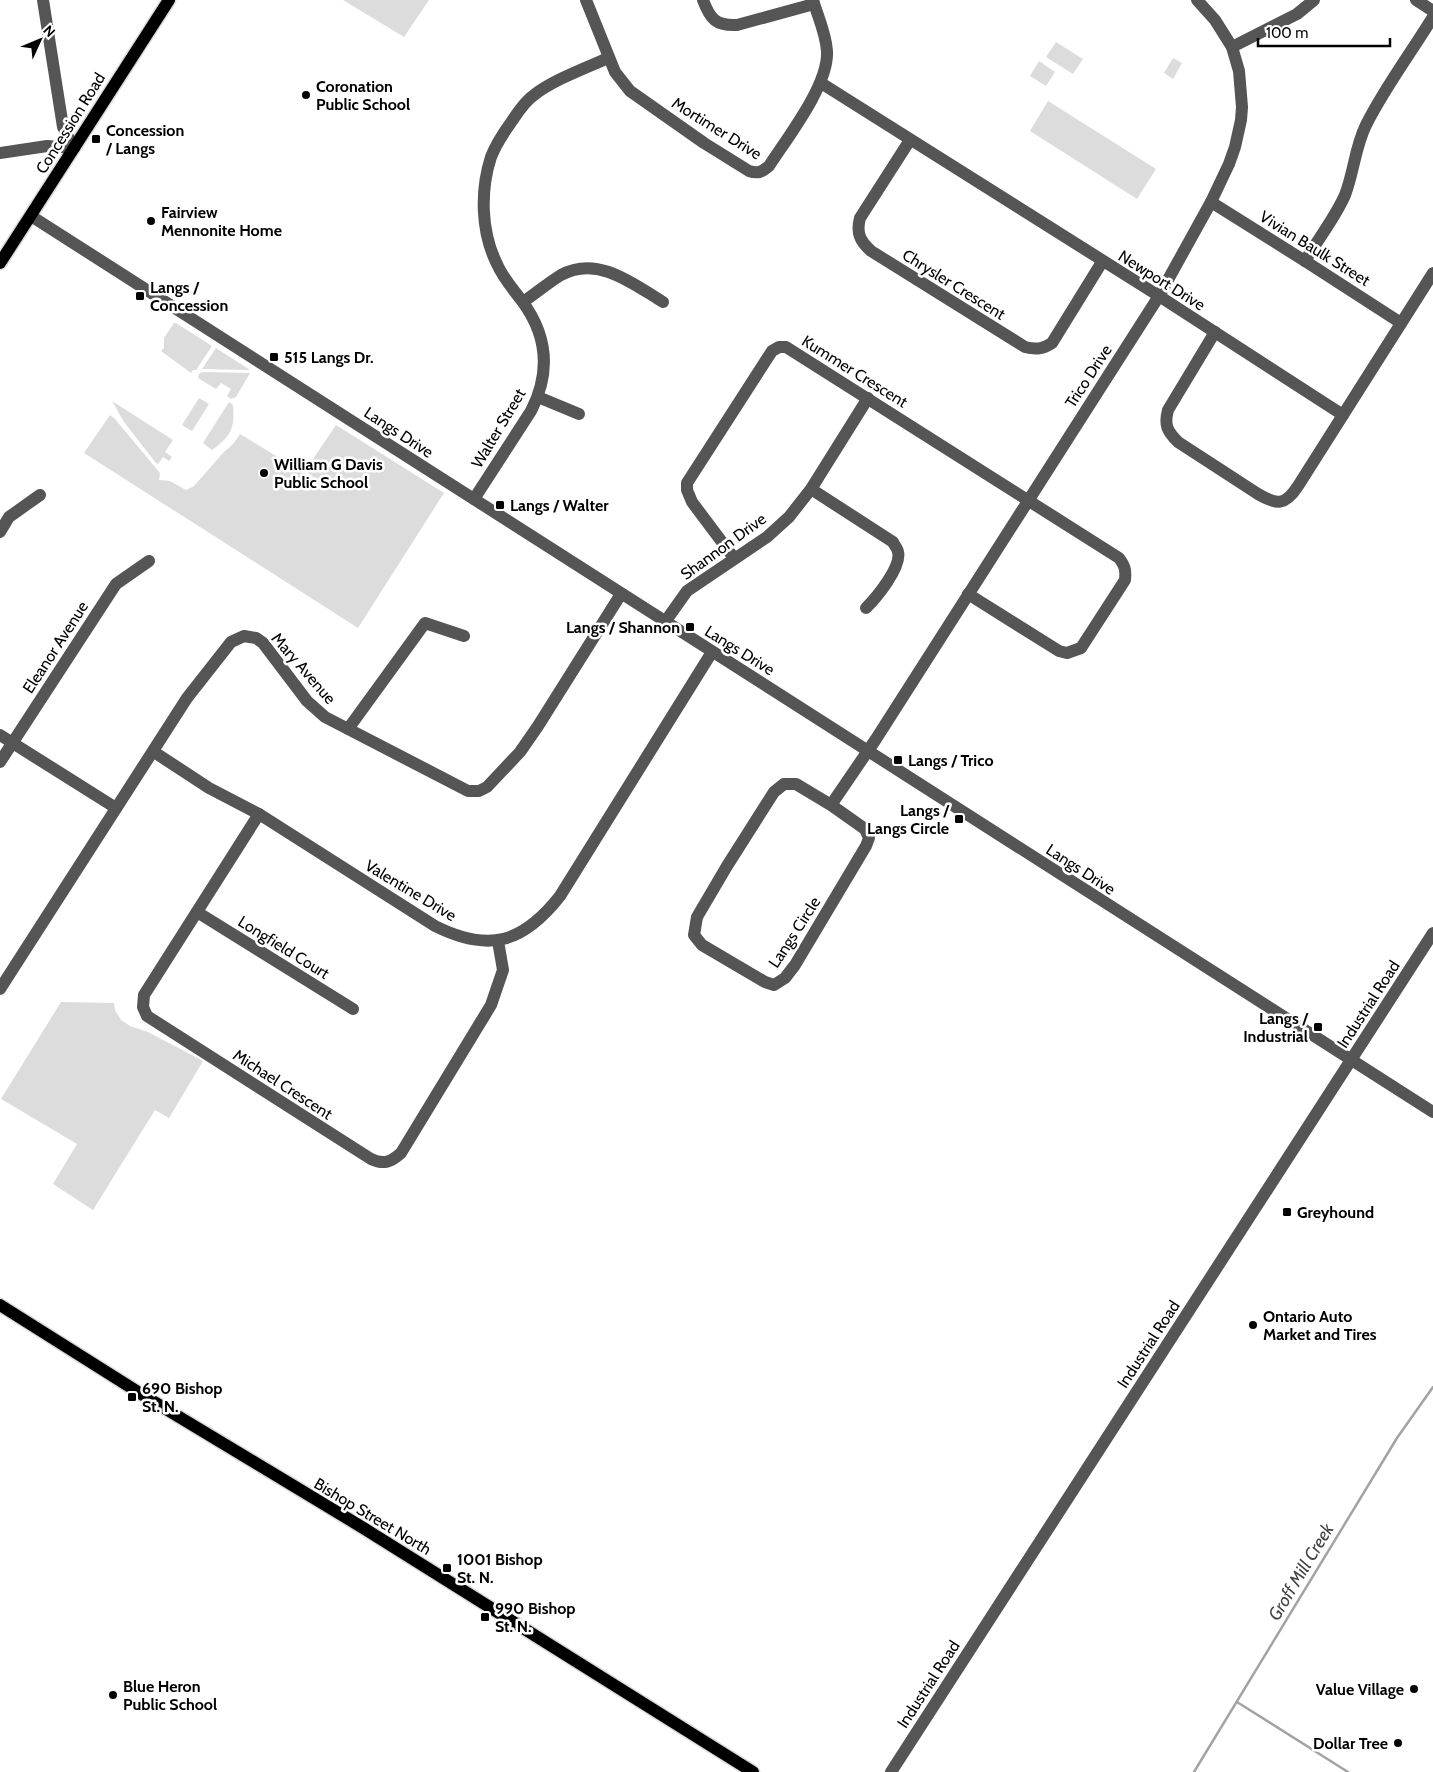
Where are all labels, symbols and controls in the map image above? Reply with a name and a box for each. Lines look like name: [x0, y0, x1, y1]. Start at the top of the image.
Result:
north arrow: [15, 15, 65, 65]
scale bar: [1258, 15, 1390, 47]
text: N: [39, 21, 59, 41]
text: 100 m: [1266, 24, 1308, 42]
street label: Concession Road: [32, 69, 109, 177]
place label: Coronation Public School: [316, 77, 410, 114]
marker: Coronation Public School: [300, 89, 312, 101]
street label: Mortimer Drive: [668, 93, 765, 164]
place label: Concession / Langs: [105, 121, 184, 158]
marker: Concession / Langs: [90, 133, 102, 145]
place label: Fairview Mennonite Home: [161, 203, 282, 240]
street label: Vivian Baulk Street: [1256, 207, 1374, 290]
marker: Fairview Mennonite Home: [145, 215, 157, 227]
street label: Chrysler Crescent: [899, 245, 1009, 324]
street label: Newport Drive: [1115, 246, 1209, 315]
place label: Langs / Concession: [150, 278, 228, 315]
marker: Langs / Concession: [134, 290, 146, 302]
street label: Kummer Crescent: [798, 331, 912, 412]
street label: Trico Drive: [1061, 341, 1116, 411]
place label: 515 Langs Dr.: [284, 348, 374, 367]
marker: 515 Langs Dr.: [268, 351, 280, 363]
street label: Walter Street: [467, 385, 530, 471]
street label: Langs Drive: [361, 403, 437, 462]
place label: William G Davis Public School: [274, 455, 383, 492]
marker: William G Davis Public School: [258, 467, 270, 479]
place label: Langs / Walter: [510, 496, 609, 515]
marker: Langs / Walter: [494, 499, 506, 511]
street label: Shannon Drive: [677, 509, 770, 584]
street label: Eleanor Avenue: [19, 598, 92, 697]
place label: Langs / Shannon: [566, 618, 680, 637]
marker: Langs / Shannon: [684, 621, 696, 633]
street label: Langs Drive: [701, 622, 778, 679]
street label: Mary Avenue: [268, 629, 340, 708]
place label: Langs / Trico: [908, 751, 994, 770]
marker: Langs / Trico: [892, 754, 904, 766]
place label: Langs / Langs Circle: [867, 801, 950, 838]
marker: Langs / Langs Circle: [953, 813, 965, 825]
street label: Langs Drive: [1043, 840, 1119, 899]
street label: Valentine Drive: [362, 856, 460, 925]
street label: Langs Circle: [765, 893, 824, 971]
street label: Longfield Court: [235, 912, 333, 983]
street label: Industrial Road: [1333, 957, 1404, 1052]
place label: Langs / Industrial: [1243, 1009, 1309, 1046]
marker: Langs / Industrial: [1312, 1021, 1324, 1033]
street label: Michael Crescent: [230, 1045, 336, 1124]
place label: Greyhound: [1297, 1203, 1374, 1222]
marker: Greyhound: [1281, 1206, 1293, 1218]
street label: Industrial Road: [1113, 1297, 1184, 1392]
place label: Ontario Auto Market and Tires: [1263, 1307, 1377, 1344]
marker: Ontario Auto Market and Tires: [1247, 1319, 1259, 1331]
place label: 690 Bishop St. N.: [142, 1379, 223, 1416]
marker: 690 Bishop St. N.: [126, 1391, 138, 1403]
street label: Bishop Street North: [311, 1474, 435, 1559]
water label: Groff Mill Creek: [1263, 1518, 1339, 1624]
place label: 1001 Bishop St. N.: [457, 1550, 543, 1587]
marker: 1001 Bishop St. N.: [441, 1562, 453, 1574]
place label: 990 Bishop St. N.: [495, 1599, 576, 1636]
marker: 990 Bishop St. N.: [479, 1611, 491, 1623]
street label: Industrial Road: [893, 1637, 964, 1732]
place label: Blue Heron Public School: [123, 1677, 217, 1714]
place label: Value Village: [1316, 1680, 1404, 1699]
marker: Value Village: [1408, 1683, 1420, 1695]
marker: Blue Heron Public School: [107, 1689, 119, 1701]
place label: Dollar Tree: [1313, 1734, 1388, 1753]
marker: Dollar Tree: [1392, 1737, 1404, 1749]

